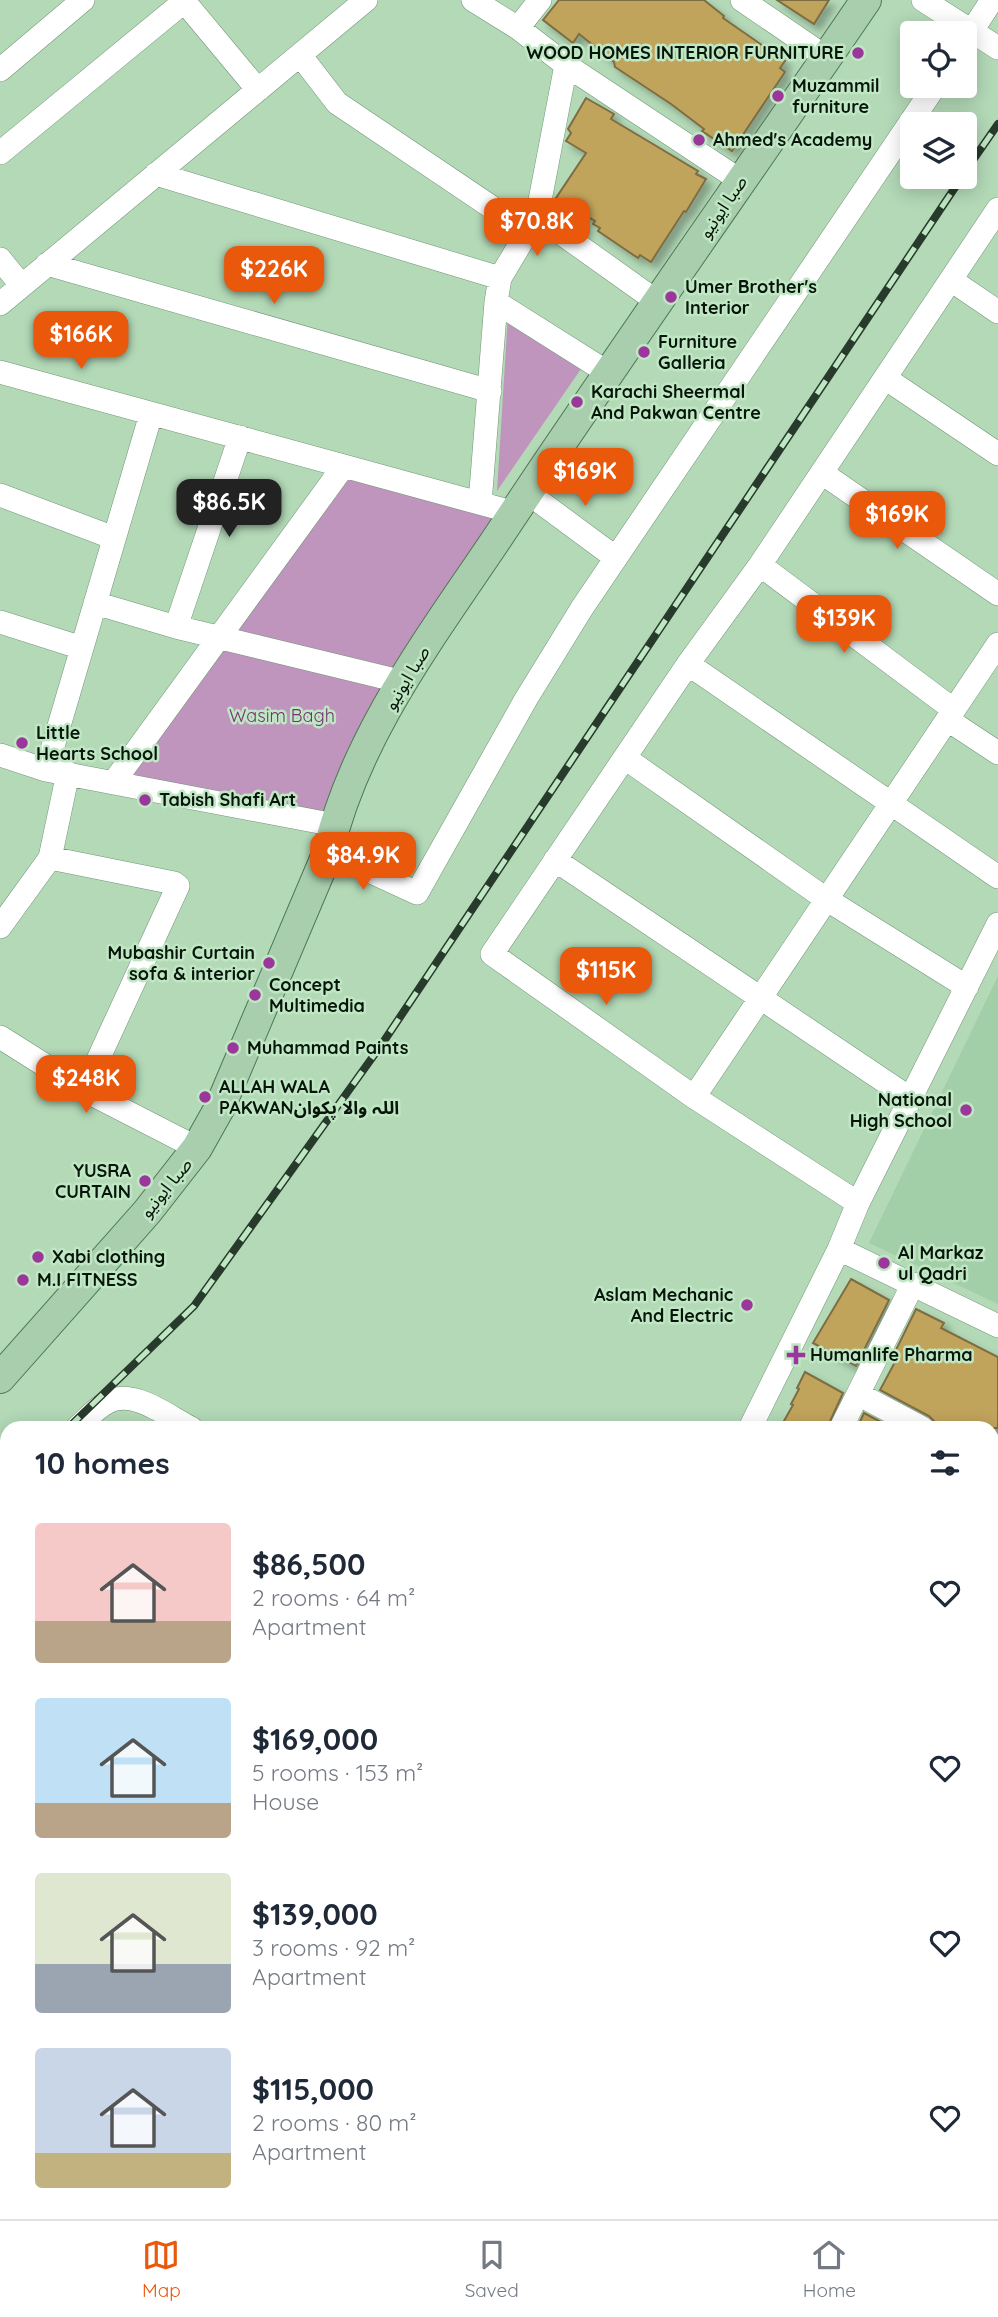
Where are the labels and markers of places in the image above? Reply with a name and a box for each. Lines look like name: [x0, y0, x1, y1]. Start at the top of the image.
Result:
place label: WOOD HOMES INTERIOR FURNITURE: [526, 41, 844, 64]
marker: WOOD HOMES INTERIOR FURNITURE: [850, 45, 866, 61]
place label: Muzammil furniture: [792, 74, 880, 118]
marker: Muzammil furniture: [770, 88, 786, 104]
place label: Ahmed's Academy: [713, 128, 872, 151]
marker: Ahmed's Academy: [691, 132, 707, 148]
pin: $70.8K: [480, 198, 594, 258]
pin: $226K: [225, 246, 323, 306]
place label: Umer Brother's Interior: [685, 275, 817, 319]
marker: Umer Brother's Interior: [663, 289, 679, 305]
pin: $166K: [32, 312, 130, 371]
place label: Furniture Galleria: [658, 330, 737, 374]
marker: Furniture Galleria: [636, 344, 652, 360]
place label: Karachi Sheermal And Pakwan Centre: [591, 380, 761, 424]
marker: Karachi Sheermal And Pakwan Centre: [569, 394, 585, 410]
pin: $169K: [536, 448, 634, 508]
pin: $86.5K: [172, 480, 286, 539]
pin: $169K: [848, 491, 946, 551]
pin: $139K: [795, 596, 893, 655]
place label: Little Hearts School: [36, 721, 158, 765]
marker: Little Hearts School: [14, 735, 30, 751]
place label: Tabish Shafi Art: [159, 788, 296, 811]
marker: Tabish Shafi Art: [137, 792, 153, 808]
pin: $84.9K: [306, 832, 420, 892]
place label: Mubashir Curtain sofa & interior: [107, 941, 255, 985]
pin: $115K: [557, 948, 655, 1007]
marker: Mubashir Curtain sofa & interior: [261, 955, 277, 971]
place label: Concept Multimedia: [269, 973, 365, 1017]
marker: Concept Multimedia: [247, 987, 263, 1003]
place label: Muhammad Paints: [247, 1036, 409, 1059]
marker: Muhammad Paints: [225, 1040, 241, 1056]
pin: $248K: [37, 1056, 135, 1115]
place label: ALLAH WALA PAKWANاللہ والا پکوان: [219, 1075, 399, 1120]
place label: National High School: [850, 1088, 952, 1132]
marker: ALLAH WALA PAKWANاللہ والا پکوان: [197, 1089, 213, 1105]
marker: National High School: [958, 1102, 974, 1118]
place label: YUSRA CURTAIN: [55, 1159, 131, 1203]
marker: YUSRA CURTAIN: [137, 1173, 153, 1189]
place label: Al Markaz ul Qadri: [898, 1241, 984, 1285]
place label: Xabi clothing: [52, 1245, 165, 1268]
marker: Xabi clothing: [30, 1249, 46, 1265]
marker: Al Markaz ul Qadri: [876, 1255, 892, 1271]
place label: M.I FITNESS: [37, 1268, 138, 1291]
marker: M.I FITNESS: [15, 1272, 31, 1288]
place label: Aslam Mechanic And Electric: [594, 1283, 733, 1327]
marker: Aslam Mechanic And Electric: [739, 1297, 755, 1313]
place label: Humanlife Pharma: [810, 1343, 973, 1366]
marker: Humanlife Pharma: [788, 1347, 804, 1363]

